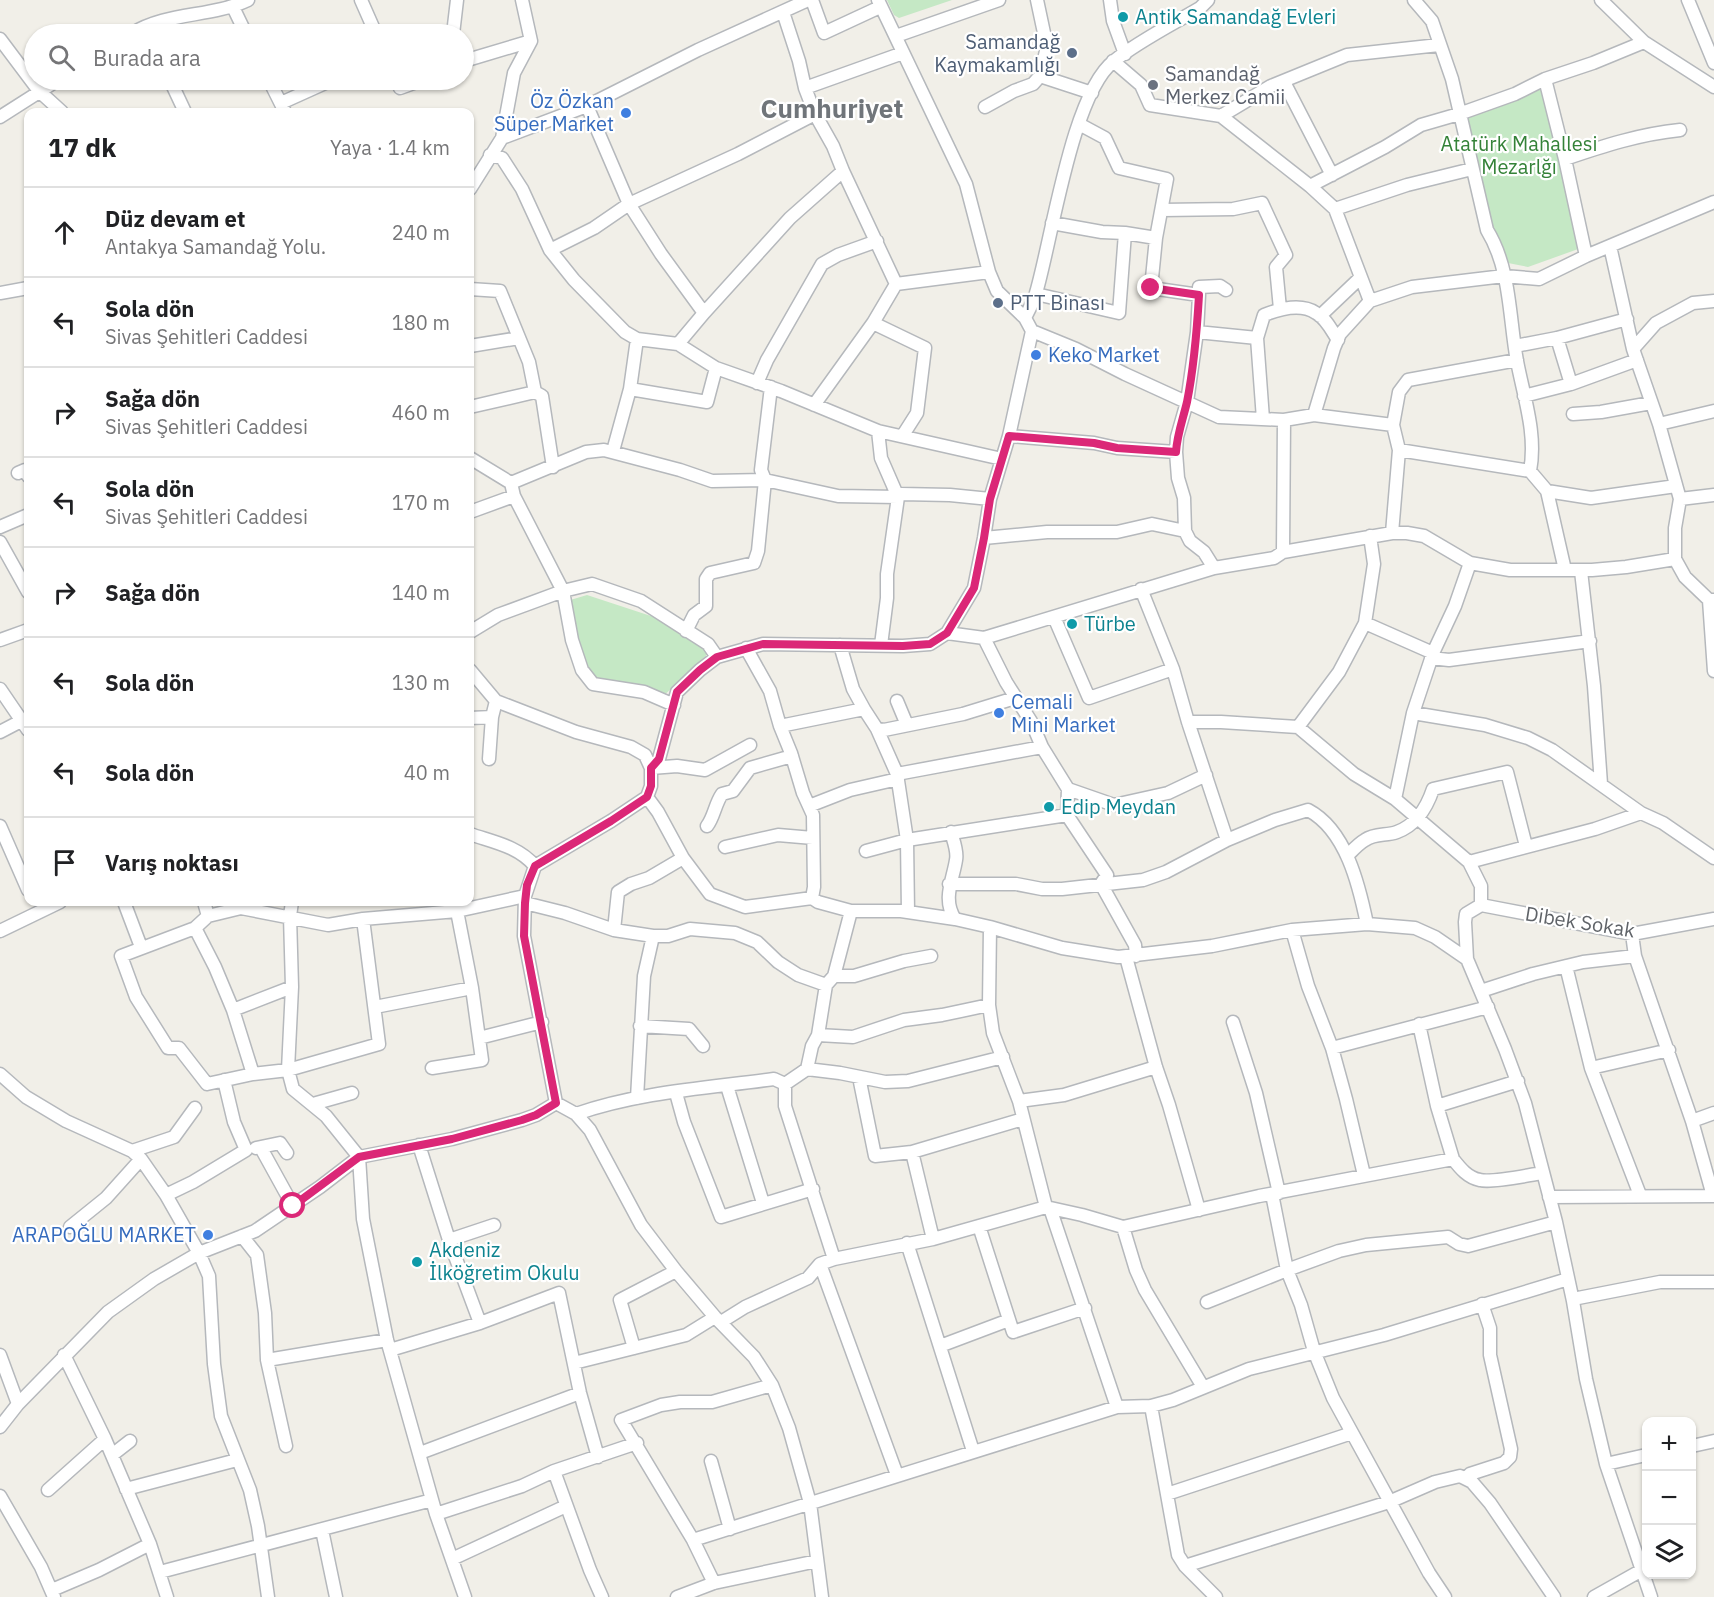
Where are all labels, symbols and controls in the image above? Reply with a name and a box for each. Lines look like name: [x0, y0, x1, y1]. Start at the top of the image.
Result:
place label: Antik Samandağ Evleri: [1135, 3, 1336, 30]
marker: Antik Samandağ Evleri: [1116, 10, 1130, 24]
search box: [24, 24, 474, 90]
place label: Samandağ Kaymakamlığı: [934, 28, 1060, 78]
icon: search: [45, 41, 78, 74]
text: Burada ara: [93, 43, 201, 72]
marker: Samandağ Kaymakamlığı: [1065, 46, 1079, 60]
place label: Samandağ Merkez Camii: [1165, 60, 1285, 110]
marker: Samandağ Merkez Camii: [1146, 78, 1160, 92]
place label: Öz Özkan Süper Market: [494, 87, 614, 137]
district label: Cumhuriyet: [761, 91, 903, 125]
marker: Öz Özkan Süper Market: [619, 106, 633, 120]
text: 17 dk: [48, 130, 116, 164]
park label: Atatürk Mahallesi Mezarlğı: [1441, 130, 1597, 180]
text: Yaya · 1.4 km: [330, 134, 450, 161]
text: Düz devam et: [105, 204, 245, 233]
icon: ahead: [48, 216, 81, 249]
text: 240 m: [392, 219, 450, 246]
text: Antakya Samandağ Yolu.: [105, 233, 326, 260]
route end: [1137, 274, 1163, 300]
place label: PTT Binası: [1010, 289, 1105, 316]
text: Sola dön: [105, 294, 194, 323]
marker: PTT Binası: [991, 296, 1005, 310]
icon: left: [48, 306, 81, 339]
text: 180 m: [392, 309, 450, 336]
text: Sivas Şehitleri Caddesi: [105, 323, 308, 350]
place label: Keko Market: [1048, 341, 1160, 368]
marker: Keko Market: [1029, 348, 1043, 362]
text: Sağa dön: [105, 384, 200, 413]
icon: right: [48, 396, 81, 429]
text: 460 m: [392, 399, 450, 426]
text: Sivas Şehitleri Caddesi: [105, 413, 308, 440]
text: Sola dön: [105, 474, 194, 503]
icon: left: [48, 486, 81, 519]
text: 170 m: [392, 489, 450, 516]
text: Sivas Şehitleri Caddesi: [105, 503, 308, 530]
icon: right: [48, 576, 81, 609]
text: Sağa dön: [105, 578, 200, 607]
text: 140 m: [392, 579, 450, 606]
place label: Türbe: [1084, 610, 1136, 637]
marker: Türbe: [1065, 617, 1079, 631]
icon: left: [48, 666, 81, 699]
text: Sola dön: [105, 668, 194, 697]
text: 130 m: [392, 669, 450, 696]
place label: Cemali Mini Market: [1011, 688, 1116, 738]
marker: Cemali Mini Market: [992, 706, 1006, 720]
icon: left: [48, 756, 81, 789]
text: Sola dön: [105, 758, 194, 787]
text: 40 m: [404, 759, 450, 786]
place label: Edip Meydan: [1061, 793, 1176, 820]
marker: Edip Meydan: [1042, 800, 1056, 814]
icon: arrive: [48, 846, 81, 879]
text: Varış noktası: [105, 848, 239, 877]
street label: Dibek Sokak: [1523, 900, 1637, 944]
route start: [279, 1192, 305, 1218]
place label: ARAPOĞLU MARKET: [12, 1221, 196, 1248]
marker: ARAPOĞLU MARKET: [201, 1228, 215, 1242]
place label: Akdeniz İlköğretim Okulu: [429, 1236, 580, 1286]
marker: Akdeniz İlköğretim Okulu: [410, 1255, 424, 1269]
map controls: [1642, 1417, 1696, 1579]
button: +: [1642, 1417, 1696, 1471]
button: −: [1642, 1471, 1696, 1525]
button: layers: [1642, 1525, 1696, 1579]

